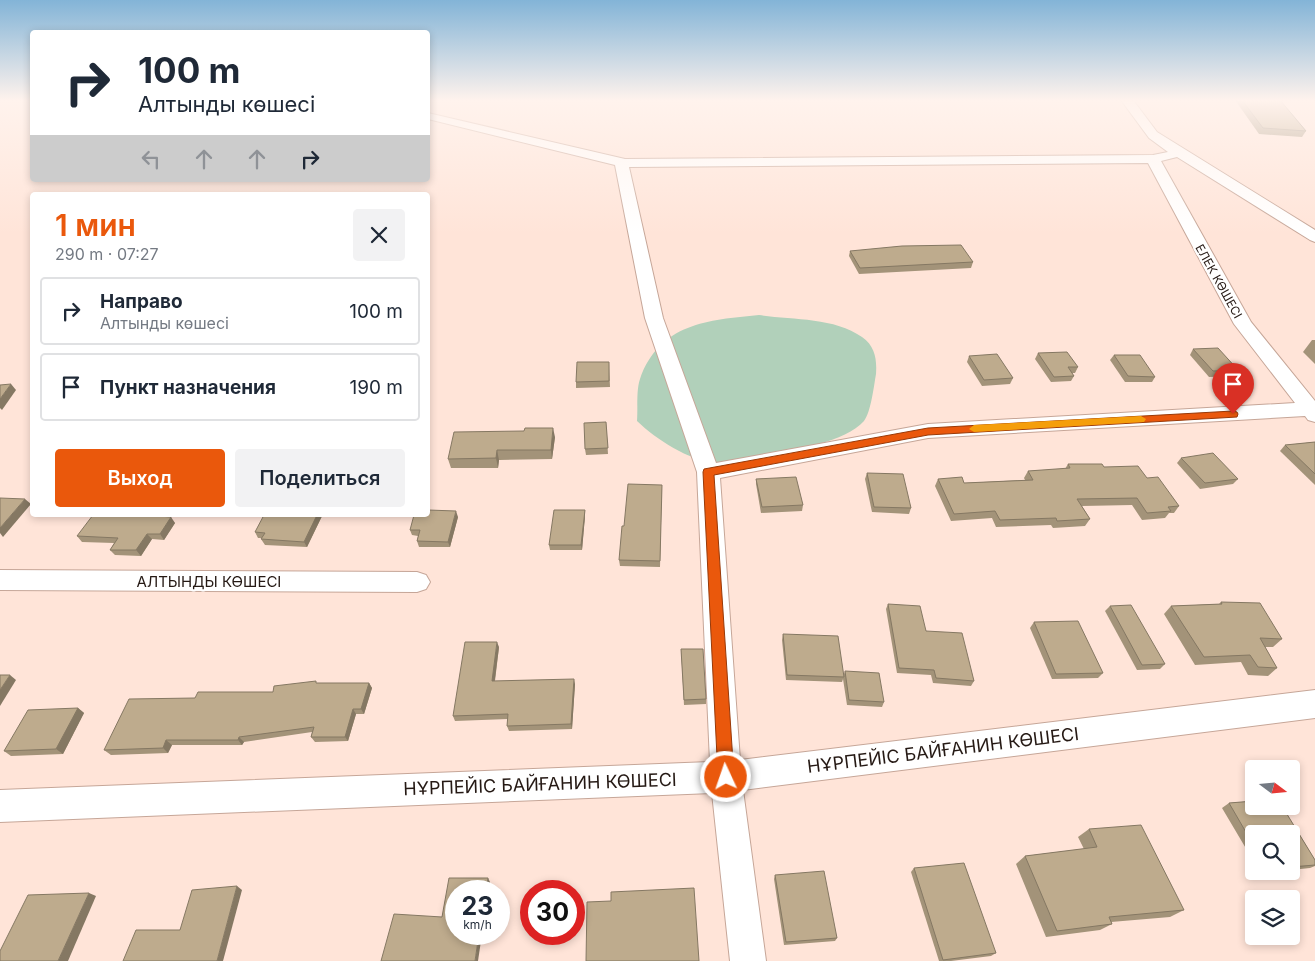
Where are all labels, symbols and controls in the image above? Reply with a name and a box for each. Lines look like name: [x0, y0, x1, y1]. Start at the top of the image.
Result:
text: 100 m: [138, 49, 241, 91]
icon: right: [55, 50, 120, 115]
text: Алтынды көшесі: [138, 91, 315, 117]
icon: left: [137, 145, 165, 173]
icon: ahead: [190, 145, 218, 173]
icon: ahead: [243, 145, 271, 173]
icon: right: [296, 145, 324, 173]
text: 1 мин: [55, 207, 136, 243]
button: close: [353, 209, 405, 261]
street label: ЕЛЕК КӨШЕСІ: [1192, 241, 1246, 321]
text: 290 m · 07:27: [55, 244, 159, 264]
text: Направо: [100, 290, 183, 313]
icon: right: [57, 297, 85, 325]
text: 100 m: [349, 300, 403, 323]
text: Алтынды көшесі: [100, 313, 229, 333]
pin: [1212, 363, 1254, 414]
icon: arrive: [1219, 370, 1247, 398]
icon: arrive: [57, 373, 85, 401]
text: Пункт назначения: [100, 376, 276, 399]
text: 190 m: [350, 376, 403, 399]
button: Выход: [55, 449, 225, 507]
button: Поделиться: [235, 449, 405, 507]
street label: АЛТЫНДЫ КӨШЕСІ: [137, 572, 281, 591]
street label: НҰРПЕЙІС БАЙҒАНИН КӨШЕСІ: [806, 722, 1080, 777]
position arrow: [699, 750, 751, 802]
north arrow: [1245, 760, 1300, 815]
map controls: [1245, 760, 1300, 945]
street label: НҰРПЕЙІС БАЙҒАНИН КӨШЕСІ: [403, 768, 677, 799]
button: search: [1245, 825, 1300, 880]
speed limit sign: 30: [520, 880, 585, 945]
button: layers: [1245, 890, 1300, 945]
text: 23: [462, 891, 493, 921]
text: km/h: [463, 917, 492, 932]

